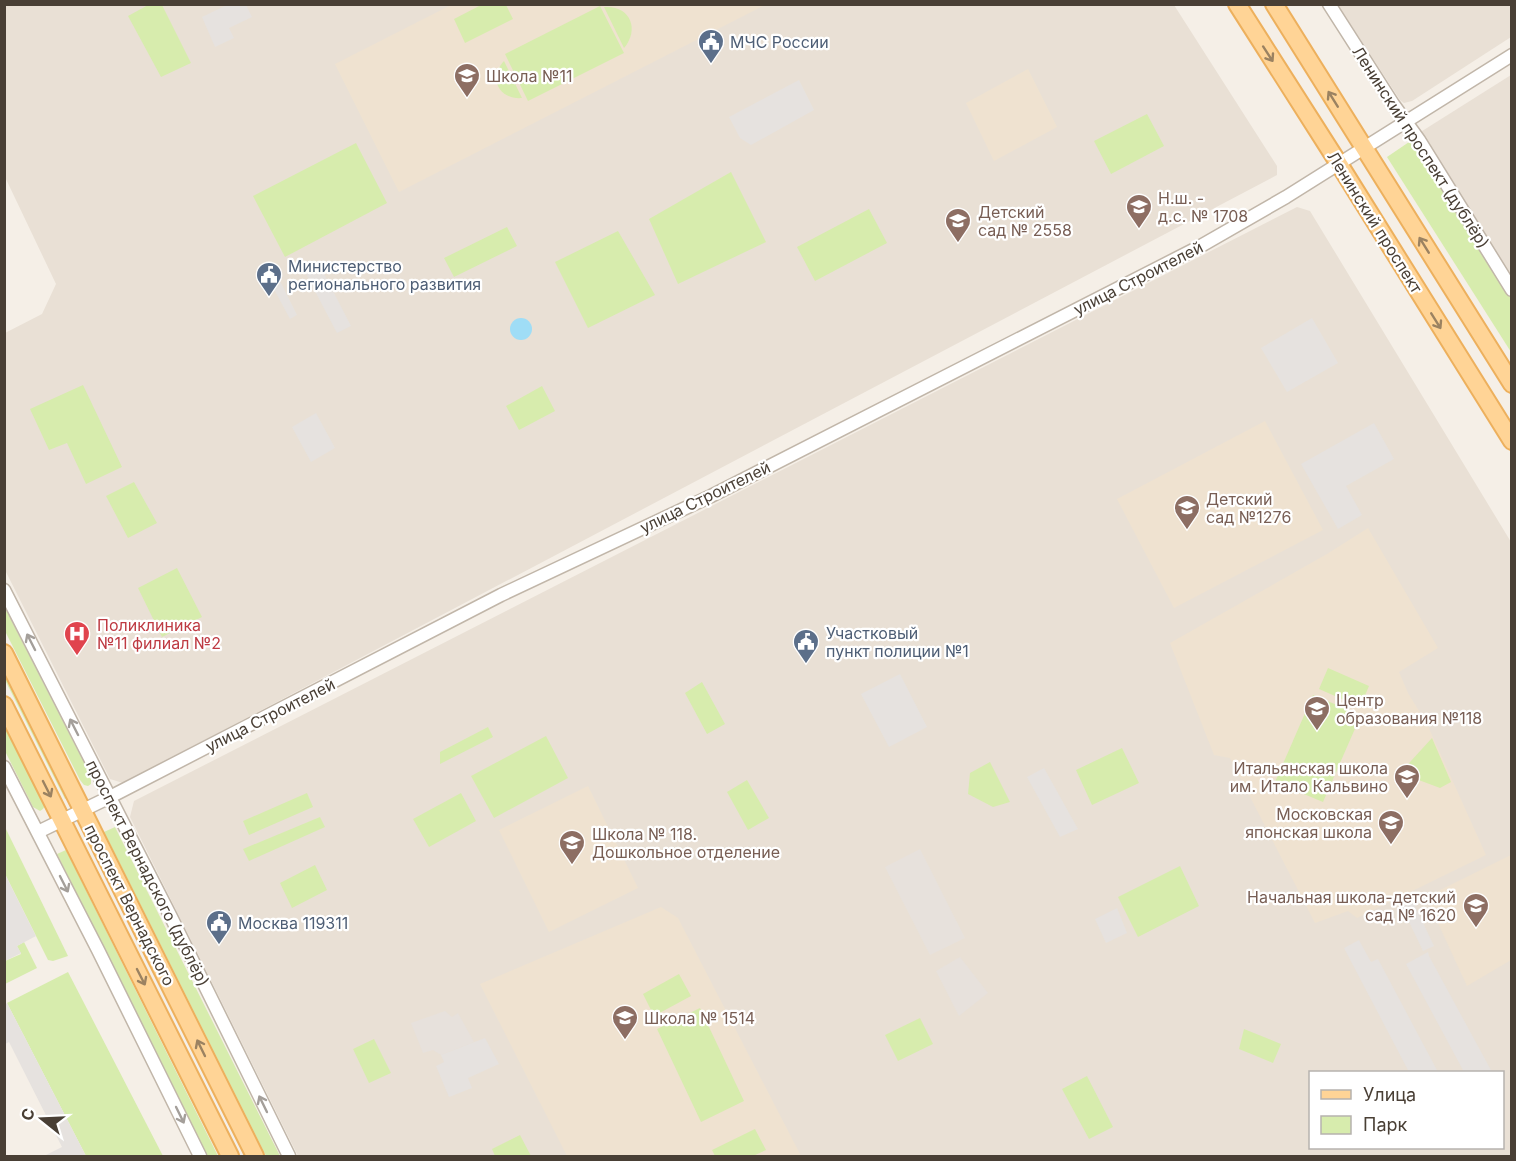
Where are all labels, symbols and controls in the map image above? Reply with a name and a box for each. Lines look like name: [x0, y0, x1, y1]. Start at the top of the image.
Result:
public building icon: МЧС России: [696, 27, 726, 65]
place label: МЧС России: [730, 32, 829, 52]
street label: Ленинский проспект (дублёр): [1349, 43, 1493, 251]
one-way arrow: [1263, 45, 1275, 62]
school or university icon: Школа №11: [452, 61, 482, 99]
place label: Школа №11: [486, 66, 572, 86]
one-way arrow: [1326, 91, 1338, 108]
street label: Ленинский проспект: [1323, 147, 1427, 297]
place label: Н.ш. - д.с. № 1708: [1158, 188, 1248, 226]
school or university icon: Н.ш. - д.с. № 1708: [1124, 192, 1154, 230]
place label: Детский сад № 2558: [978, 202, 1072, 240]
school or university icon: Детский сад № 2558: [943, 206, 973, 244]
street label: улица Строителей: [1070, 237, 1206, 319]
one-way arrow: [1418, 237, 1430, 254]
place label: Министерство регионального развития: [288, 256, 481, 294]
public building icon: Министерство регионального развития: [254, 260, 284, 298]
one-way arrow: [1430, 312, 1443, 329]
street label: улица Строителей: [636, 457, 774, 537]
place label: Детский сад №1276: [1206, 489, 1291, 527]
school or university icon: Детский сад №1276: [1172, 493, 1202, 531]
place label: Поликлиника №11 филиал №2: [97, 615, 221, 653]
hospital icon: Поликлиника №11 филиал №2: [62, 619, 92, 657]
place label: Участковый пункт полиции №1: [826, 623, 969, 661]
public building icon: Участковый пункт полиции №1: [791, 627, 821, 665]
one-way arrow: [25, 633, 36, 651]
street label: улица Строителей: [202, 674, 338, 756]
place label: Центр образования №118: [1336, 690, 1482, 728]
school or university icon: Центр образования №118: [1302, 694, 1332, 732]
one-way arrow: [68, 718, 80, 736]
street label: проспект Вернадского (дублёр): [82, 757, 214, 989]
place label: Итальянская школа им. Итало Кальвино: [1230, 758, 1388, 796]
school or university icon: Итальянская школа им. Итало Кальвино: [1392, 762, 1422, 800]
one-way arrow: [42, 780, 53, 798]
place label: Московская японская школа: [1245, 804, 1372, 842]
school or university icon: Московская японская школа: [1376, 808, 1406, 846]
street label: проспект Вернадского: [81, 821, 179, 989]
place label: Школа № 118. Дошкольное отделение: [592, 824, 780, 862]
school or university icon: Школа № 118. Дошкольное отделение: [557, 828, 587, 866]
one-way arrow: [59, 875, 71, 893]
place label: Начальная школа-детский сад № 1620: [1247, 887, 1456, 925]
school or university icon: Начальная школа-детский сад № 1620: [1461, 891, 1491, 929]
public building icon: Москва 119311: [204, 908, 234, 946]
place label: Москва 119311: [238, 913, 348, 933]
one-way arrow: [135, 968, 147, 985]
school or university icon: Школа № 1514: [610, 1003, 640, 1041]
place label: Школа № 1514: [644, 1008, 755, 1028]
one-way arrow: [195, 1039, 206, 1057]
legend: [1309, 1071, 1504, 1149]
text: Улица: [1363, 1084, 1416, 1105]
north arrow: [12, 1089, 72, 1149]
one-way arrow: [257, 1096, 269, 1114]
text: С: [16, 1105, 39, 1123]
one-way arrow: [174, 1106, 186, 1124]
text: Парк: [1363, 1114, 1408, 1135]

